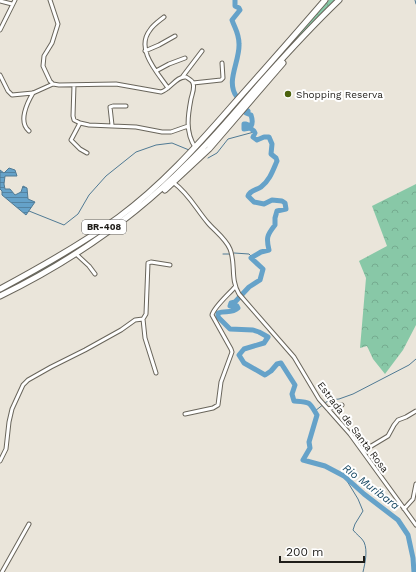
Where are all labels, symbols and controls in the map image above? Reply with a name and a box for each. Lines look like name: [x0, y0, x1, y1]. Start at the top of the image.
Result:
marker: Shopping Reserva: [283, 89, 293, 99]
place label: Shopping Reserva: [296, 89, 383, 100]
road number: BR-408: [82, 220, 126, 234]
street label: Estrada de Santa Rosa: [315, 380, 391, 475]
water label: Rio Muribara: [340, 462, 402, 513]
scale bar: [280, 538, 364, 564]
text: 200 m: [286, 545, 323, 559]

